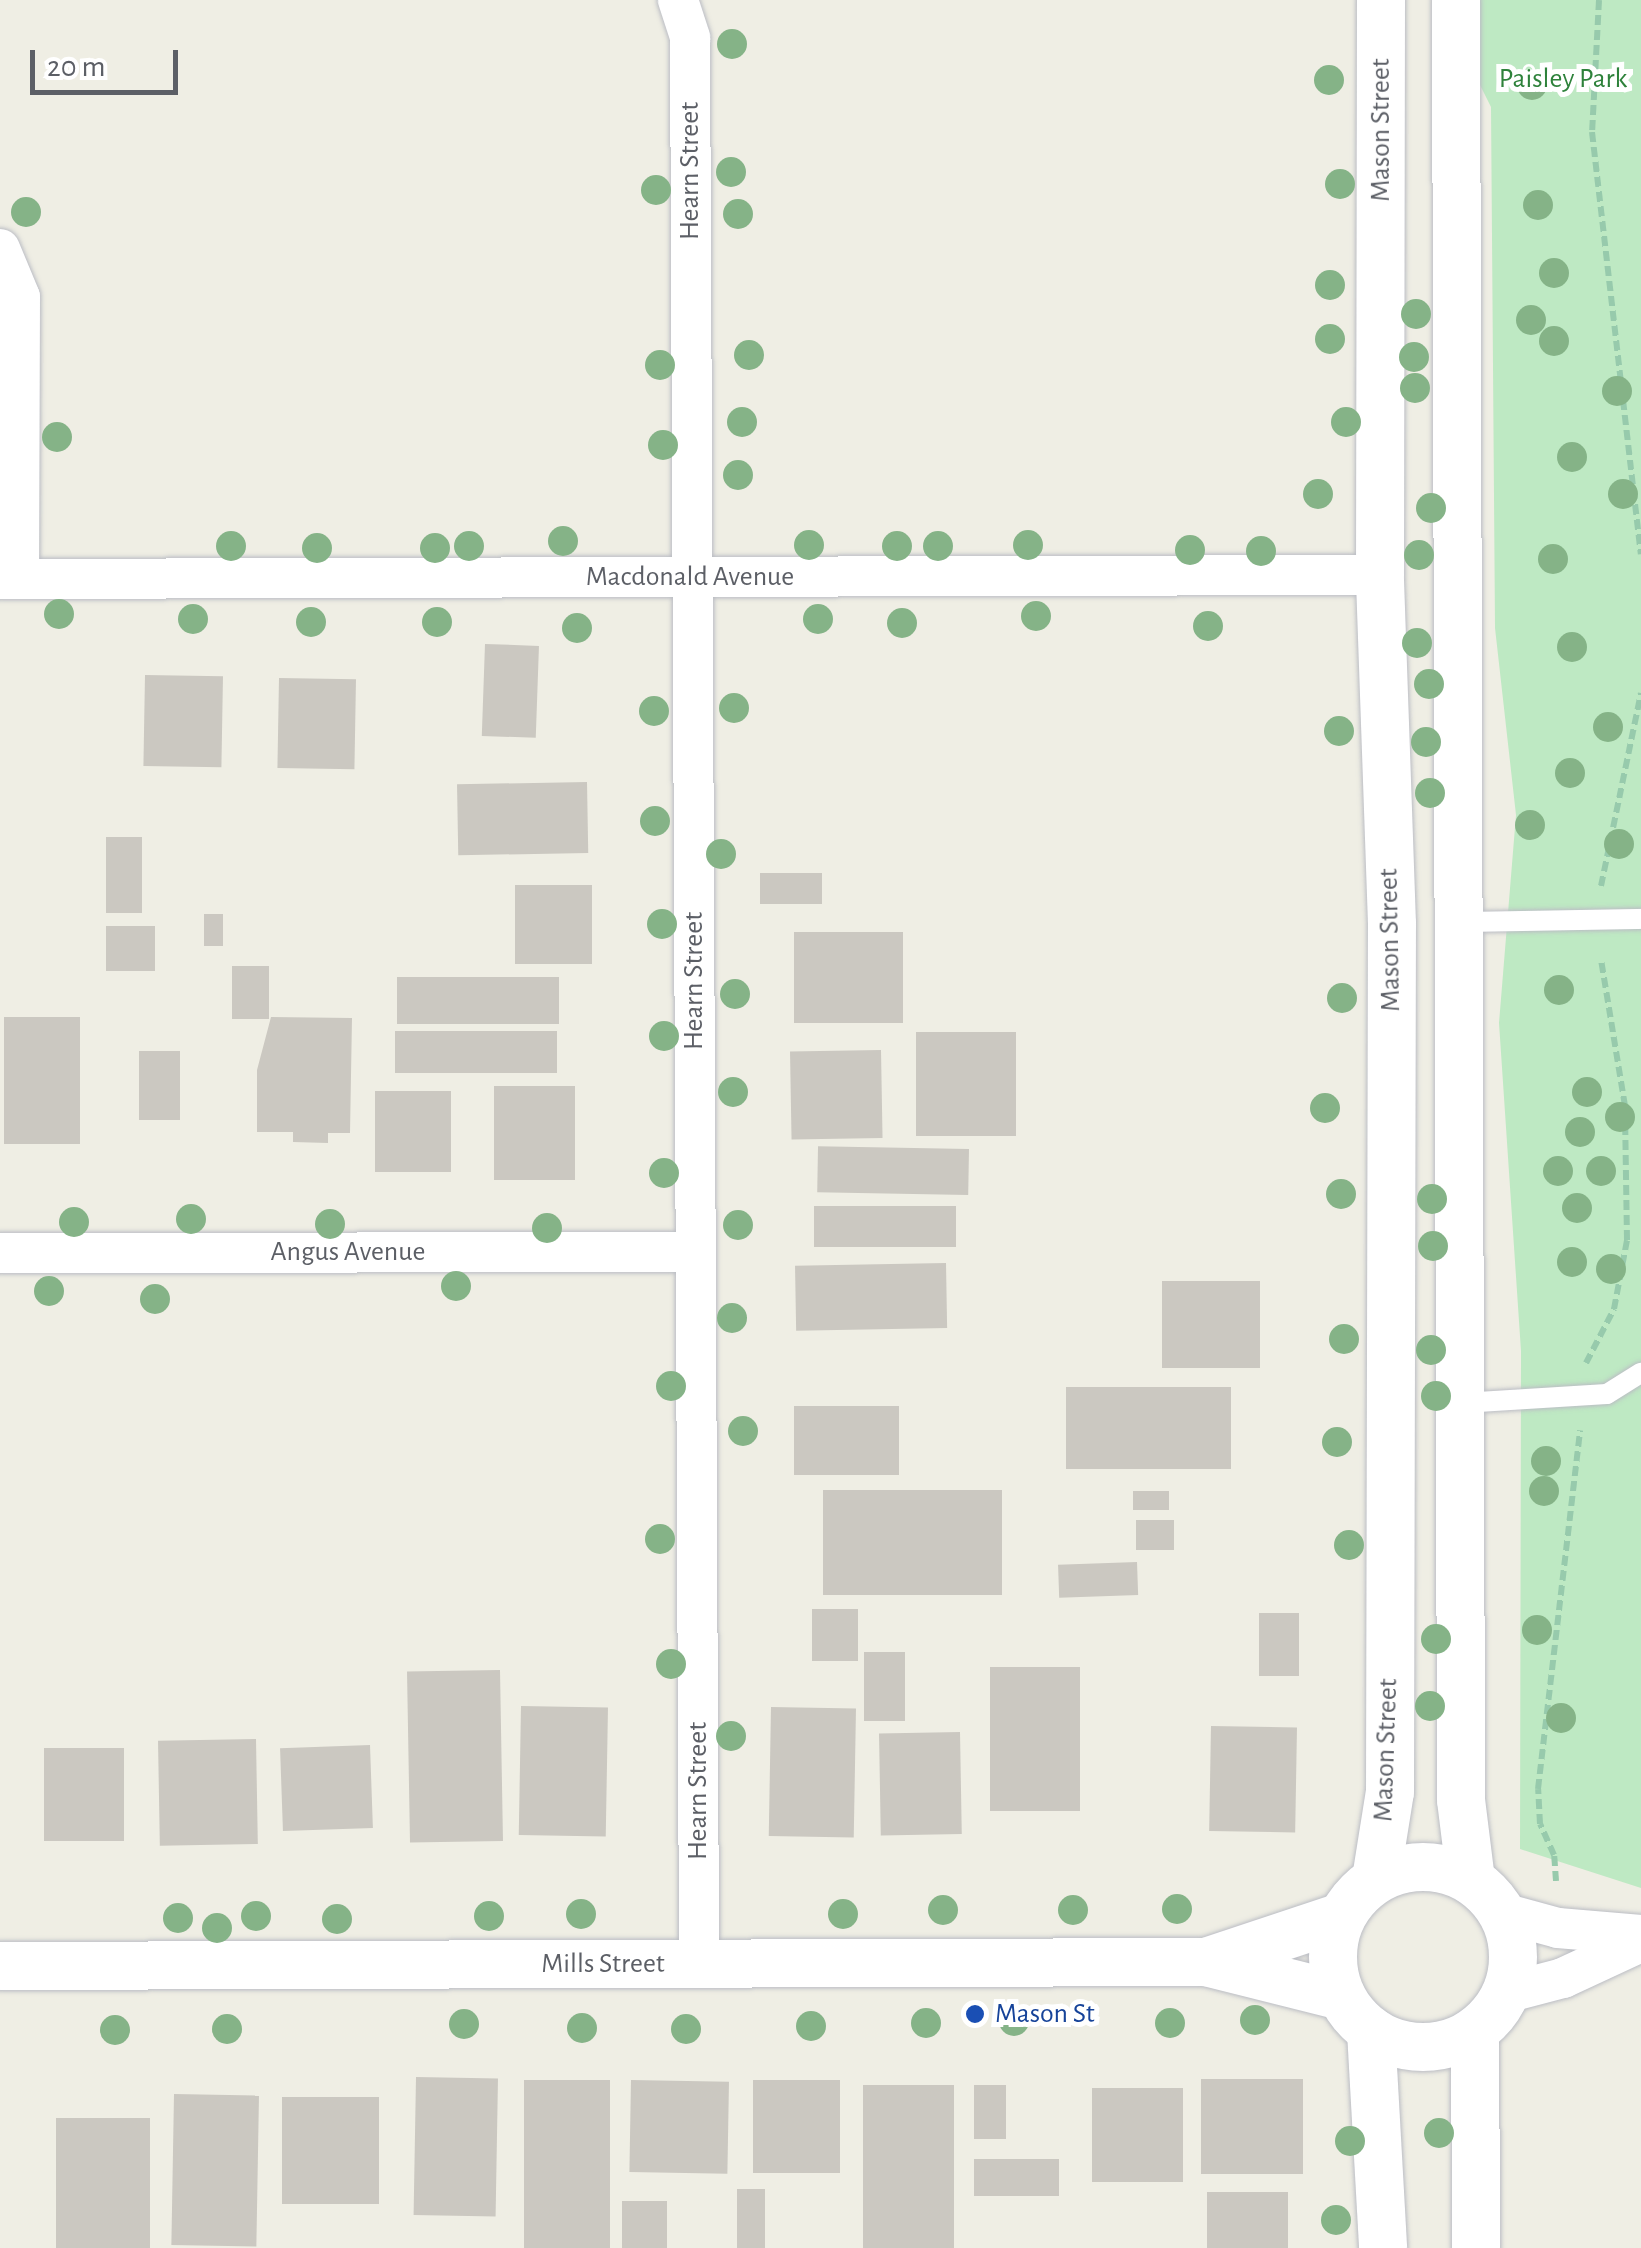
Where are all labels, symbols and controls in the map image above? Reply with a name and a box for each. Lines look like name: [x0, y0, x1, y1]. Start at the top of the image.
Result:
scale bar: [35, 30, 182, 92]
text: 20 m: [47, 52, 105, 82]
street label: Mason Street: [1364, 58, 1398, 202]
park label: Paisley Park: [1499, 62, 1627, 96]
street label: Hearn Street: [673, 102, 707, 240]
street label: Macdonald Avenue: [586, 560, 794, 594]
street label: Mason Street: [1372, 868, 1408, 1012]
street label: Hearn Street: [677, 912, 711, 1050]
street label: Angus Avenue: [271, 1235, 425, 1269]
street label: Mason Street: [1367, 1678, 1405, 1822]
street label: Hearn Street: [681, 1722, 715, 1860]
street label: Mills Street: [541, 1947, 665, 1981]
place label: Mason St: [995, 1997, 1095, 2031]
marker: Mason St: [964, 2003, 986, 2025]

